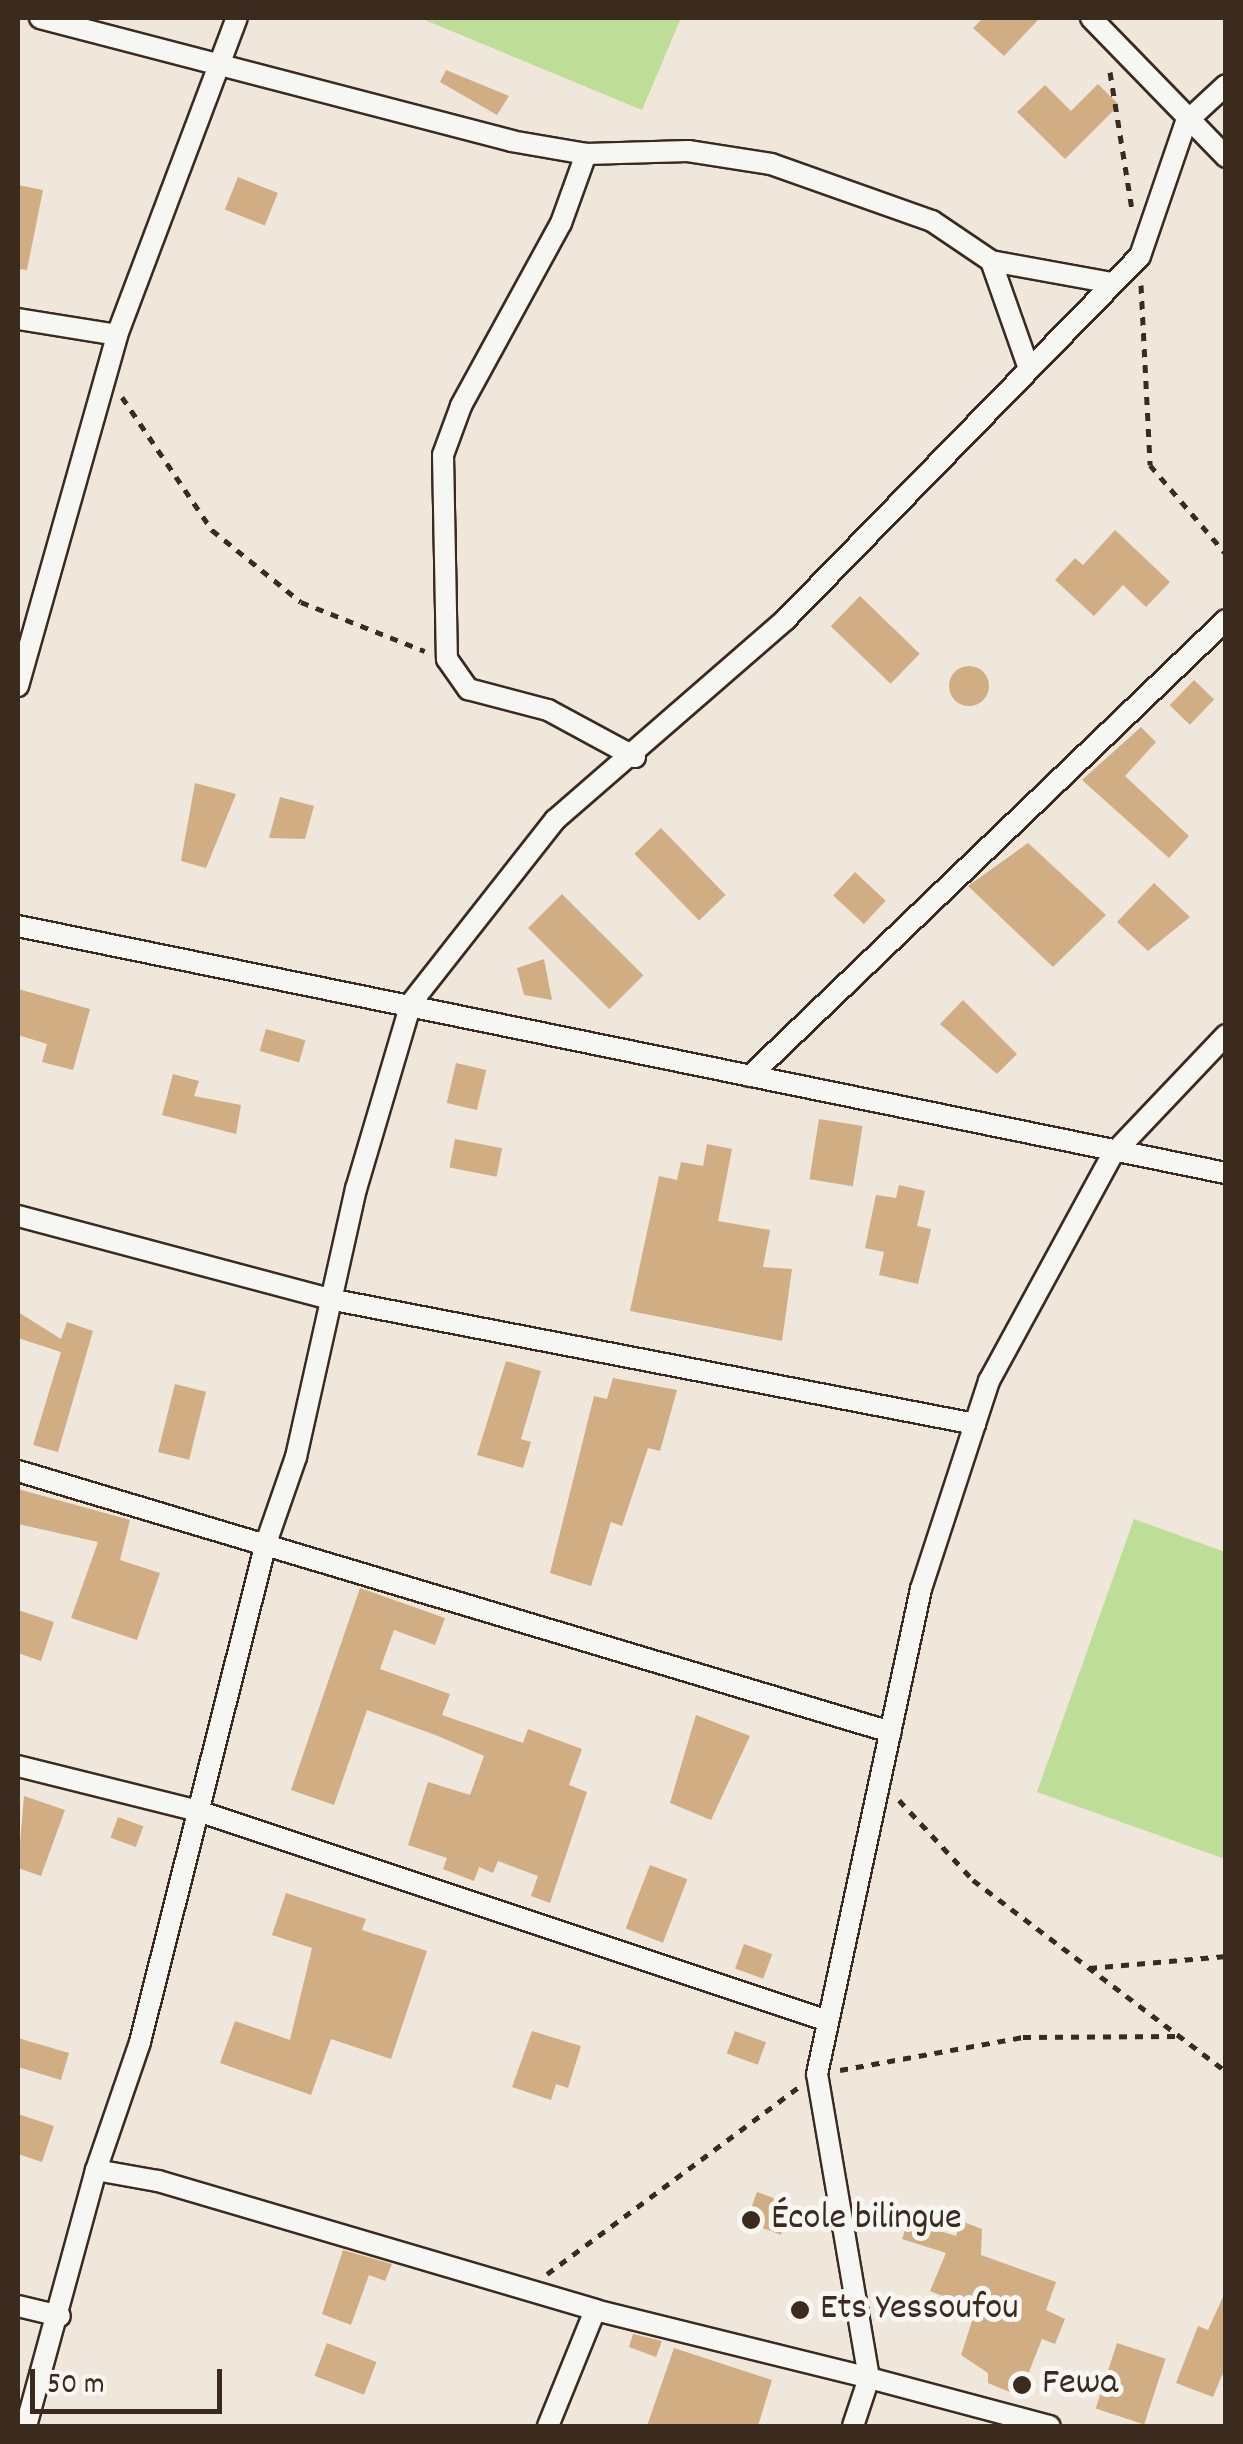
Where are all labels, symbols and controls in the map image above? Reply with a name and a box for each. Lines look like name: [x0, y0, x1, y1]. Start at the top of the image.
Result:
place label: École bilingue: [771, 2197, 962, 2243]
marker: École bilingue: [740, 2209, 762, 2231]
place label: Ets Yessoufou: [820, 2287, 1019, 2333]
marker: Ets Yessoufou: [789, 2299, 811, 2321]
scale bar: [35, 2349, 228, 2411]
place label: Fewa: [1042, 2362, 1118, 2408]
text: 50 m: [47, 2365, 105, 2408]
marker: Fewa: [1011, 2374, 1033, 2396]

